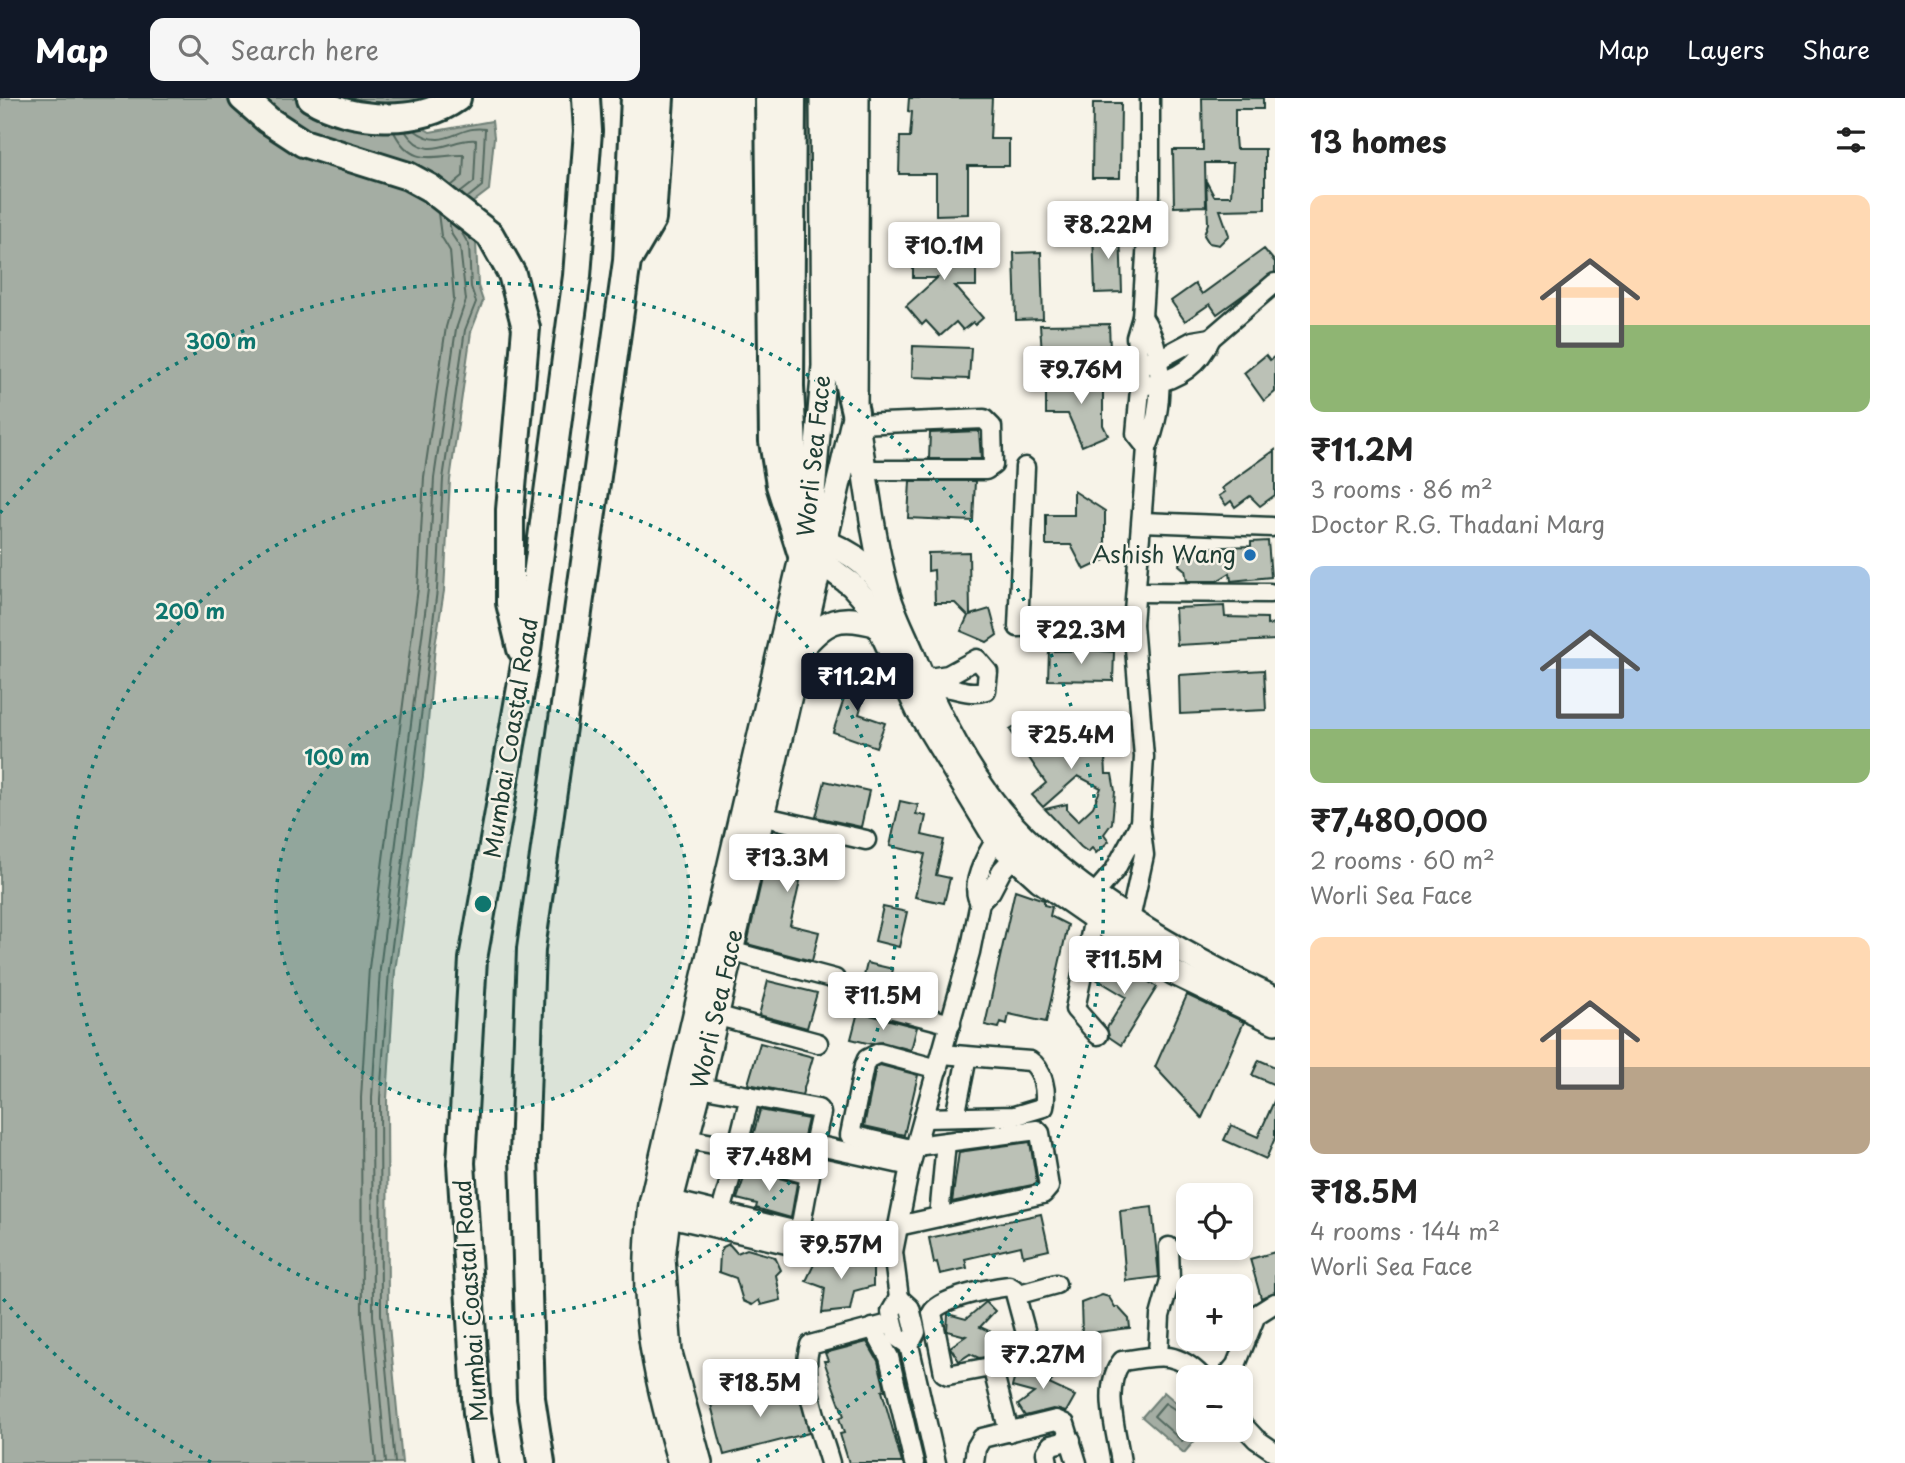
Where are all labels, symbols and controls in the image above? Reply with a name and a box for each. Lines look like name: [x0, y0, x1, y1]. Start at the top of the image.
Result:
search box: [150, 18, 640, 81]
text: Map: [35, 24, 108, 74]
icon: search: [174, 30, 212, 68]
text: Search here: [230, 30, 379, 69]
text: Map: [1598, 31, 1649, 67]
text: Layers: [1687, 31, 1764, 67]
text: Share: [1802, 31, 1870, 67]
text: 13 homes: [1310, 118, 1447, 163]
icon: filters: [1832, 121, 1870, 159]
pin: ₹8.22M: [1051, 202, 1165, 261]
text: ₹8.22M: [1063, 206, 1153, 241]
pin: ₹10.1M: [887, 222, 1001, 282]
text: ₹10.1M: [904, 227, 984, 262]
icon: home: [1527, 240, 1653, 366]
text: 300 m: [186, 324, 256, 356]
pin: ₹9.76M: [1024, 346, 1138, 406]
text: ₹9.76M: [1039, 351, 1123, 386]
street label: Worli Sea Face: [787, 373, 838, 538]
text: ₹11.2M: [1310, 426, 1414, 471]
text: 3 rooms · 86 m²: [1310, 471, 1493, 506]
text: Doctor R.G. Thadani Marg: [1310, 506, 1605, 541]
place label: Ashish Wang: [1092, 536, 1236, 571]
marker: Ashish Wang: [1242, 547, 1258, 563]
text: 200 m: [155, 594, 225, 626]
pin: ₹22.3M: [1024, 606, 1138, 666]
text: ₹22.3M: [1036, 611, 1126, 646]
icon: home: [1527, 611, 1653, 737]
street label: Mumbai Coastal Road: [473, 615, 546, 860]
pin: ₹11.2M: [800, 654, 914, 713]
text: ₹11.2M: [817, 658, 897, 693]
pin: ₹25.4M: [1014, 712, 1128, 771]
text: ₹25.4M: [1027, 716, 1115, 751]
text: 100 m: [304, 740, 370, 772]
text: ₹7,480,000: [1310, 797, 1488, 842]
pin: ₹13.3M: [730, 834, 844, 894]
text: ₹13.3M: [745, 839, 829, 874]
text: 2 rooms · 60 m²: [1310, 842, 1495, 877]
text: Worli Sea Face: [1310, 877, 1472, 912]
centre of rings: [471, 892, 495, 916]
street label: Worli Sea Face: [680, 926, 751, 1092]
pin: ₹11.5M: [1067, 936, 1181, 996]
text: ₹11.5M: [1085, 941, 1163, 976]
pin: ₹11.5M: [826, 972, 940, 1032]
text: ₹11.5M: [844, 977, 922, 1012]
icon: home: [1527, 982, 1653, 1108]
pin: ₹7.48M: [712, 1134, 826, 1193]
text: ₹7.48M: [726, 1138, 812, 1173]
text: ₹18.5M: [1310, 1168, 1418, 1213]
street label: Mumbai Coastal Road: [444, 1179, 495, 1423]
map controls: [1176, 1183, 1253, 1442]
button: locate: [1176, 1183, 1253, 1260]
text: 4 rooms · 144 m²: [1310, 1213, 1500, 1248]
pin: ₹9.57M: [784, 1222, 898, 1281]
text: ₹9.57M: [799, 1226, 883, 1261]
text: Worli Sea Face: [1310, 1248, 1472, 1283]
button: +: [1176, 1274, 1253, 1351]
pin: ₹7.27M: [986, 1332, 1100, 1391]
text: ₹7.27M: [1001, 1336, 1085, 1371]
pin: ₹18.5M: [703, 1360, 817, 1419]
text: ₹18.5M: [719, 1364, 801, 1399]
button: −: [1176, 1365, 1253, 1442]

